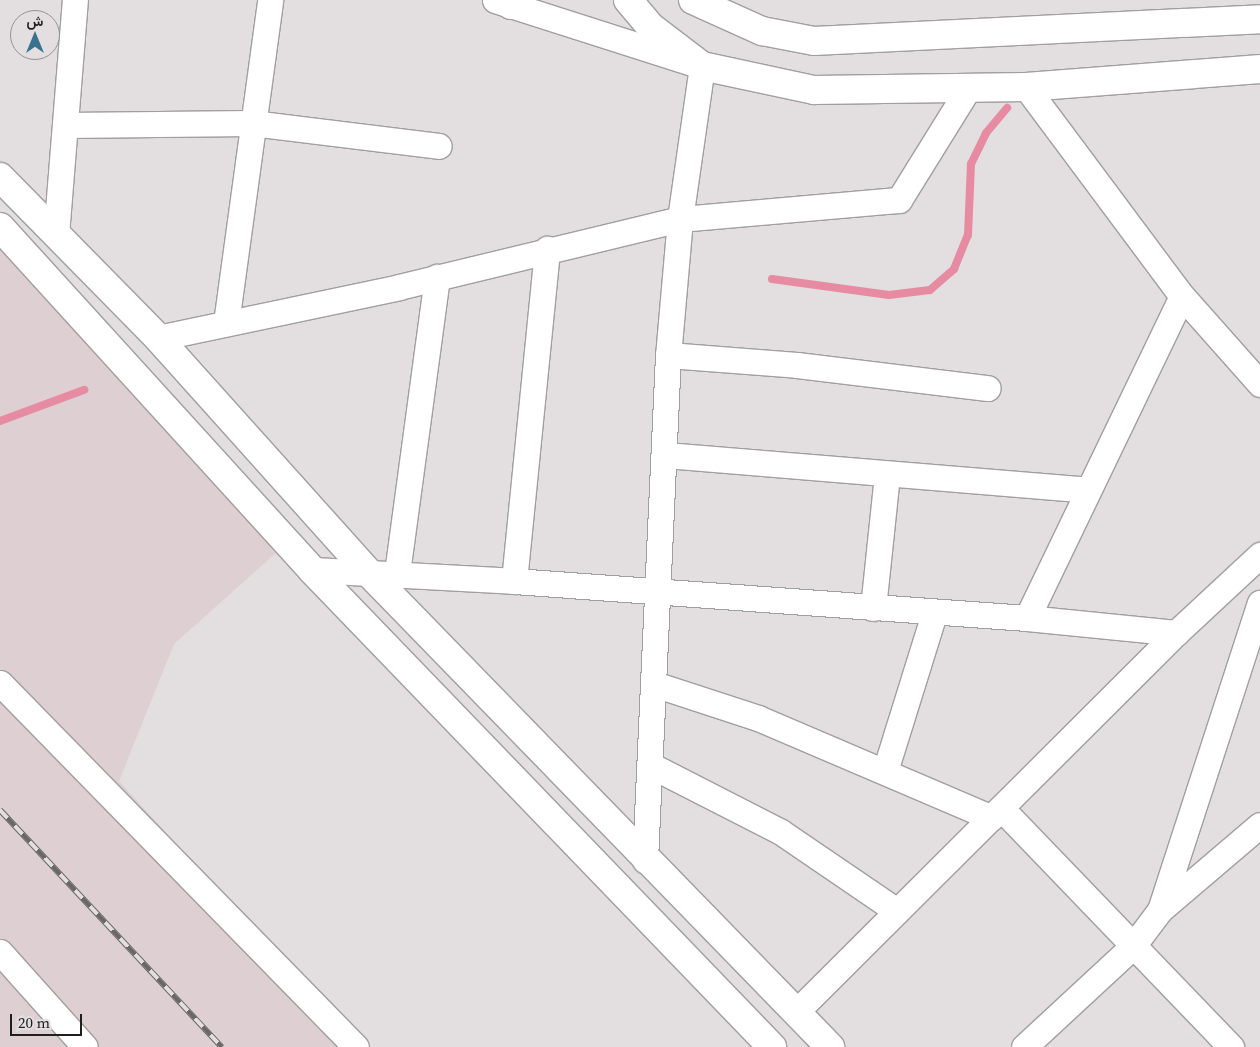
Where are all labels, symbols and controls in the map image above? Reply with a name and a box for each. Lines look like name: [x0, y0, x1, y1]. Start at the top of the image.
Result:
north arrow: [10, 10, 60, 60]
text: ش: [27, 11, 43, 31]
scale bar: [12, 1004, 85, 1036]
text: 20 m: [18, 1012, 50, 1033]

